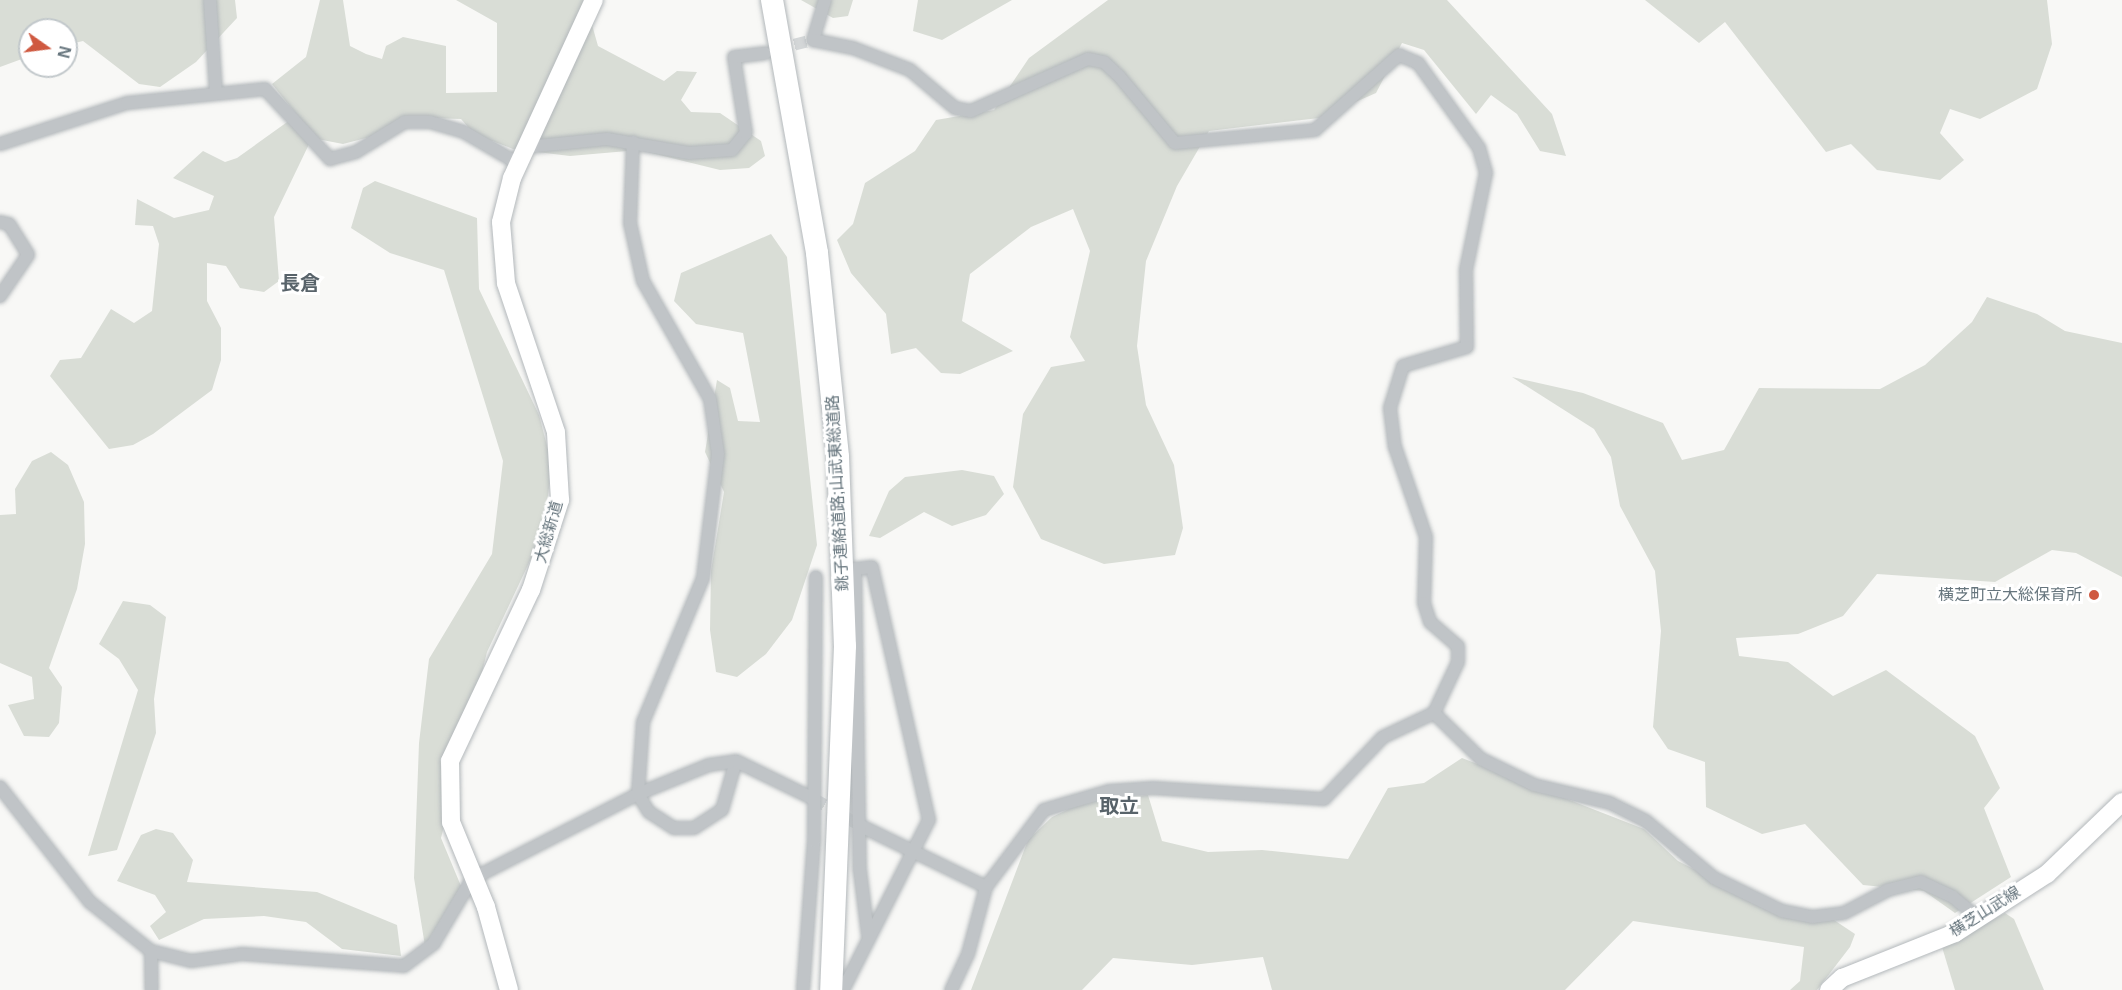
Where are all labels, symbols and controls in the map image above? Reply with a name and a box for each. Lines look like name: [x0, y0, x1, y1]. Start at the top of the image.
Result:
north arrow: [18, 18, 78, 78]
text: N: [54, 44, 74, 60]
district label: 長倉: [280, 271, 320, 295]
street label: 銚子連絡道路;山武東総道路: [823, 394, 853, 592]
street label: 大総新道: [531, 499, 567, 565]
place label: 横芝町立大総保育所: [1938, 585, 2082, 605]
marker: 横芝町立大総保育所: [2087, 588, 2101, 602]
district label: 取立: [1099, 794, 1139, 818]
street label: 横芝山武線: [1946, 883, 2024, 941]

